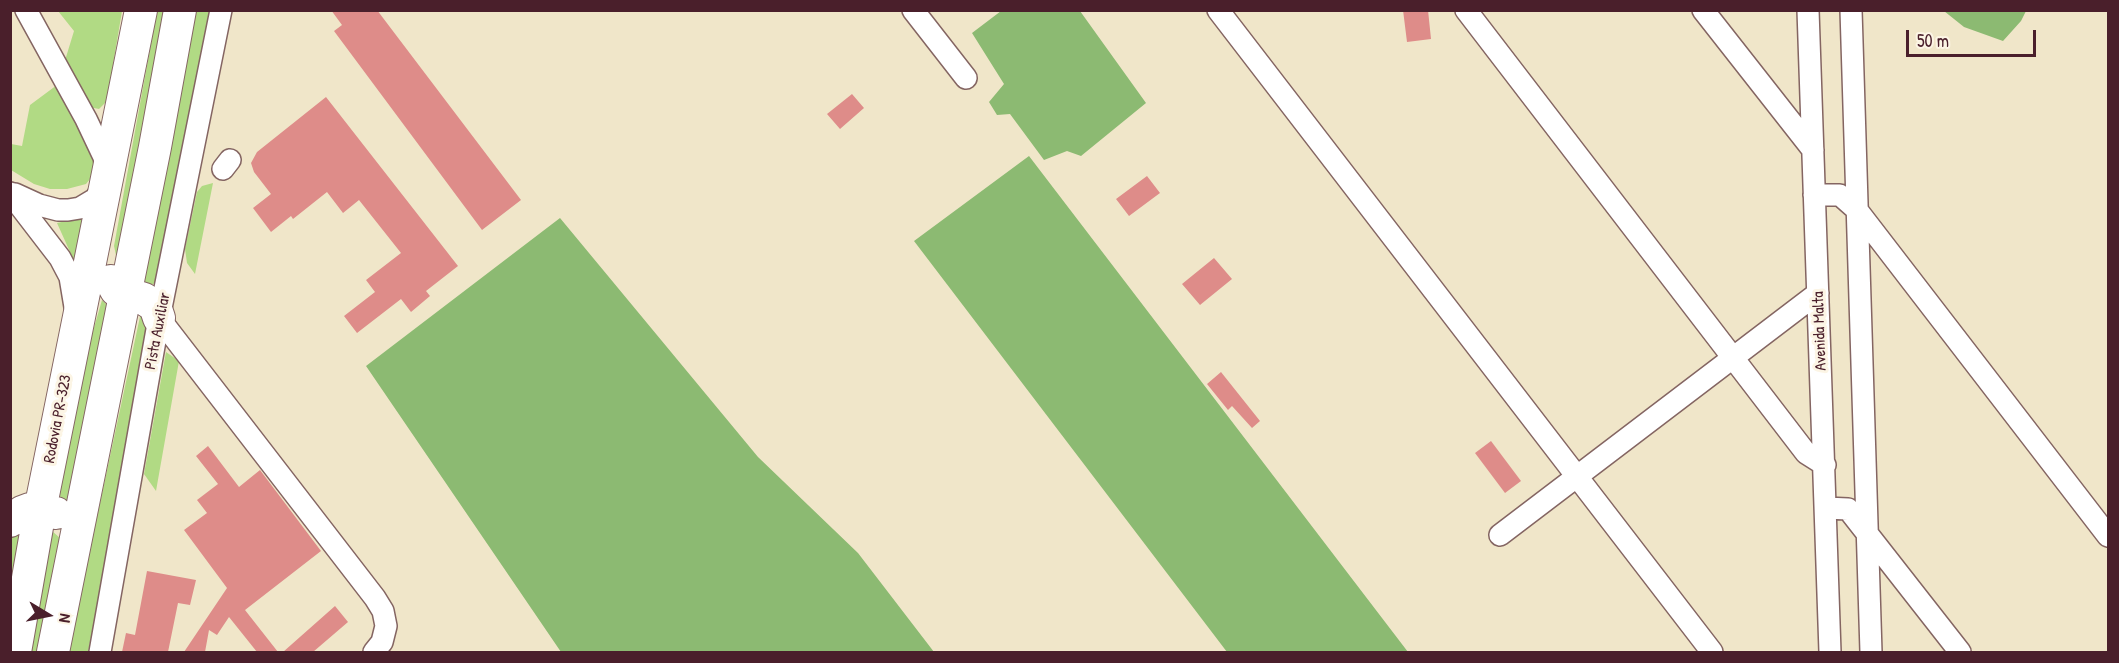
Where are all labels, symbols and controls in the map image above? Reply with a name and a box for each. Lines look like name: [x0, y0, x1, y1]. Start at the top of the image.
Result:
scale bar: [1909, 18, 2040, 56]
text: 50 m: [1917, 28, 1949, 53]
street label: Pista Auxiliar: [141, 291, 175, 371]
street label: Avenida Malta: [1809, 291, 1831, 371]
street label: Rodovia PR-323: [40, 373, 76, 465]
north arrow: [18, 585, 78, 645]
text: N: [54, 612, 77, 624]

